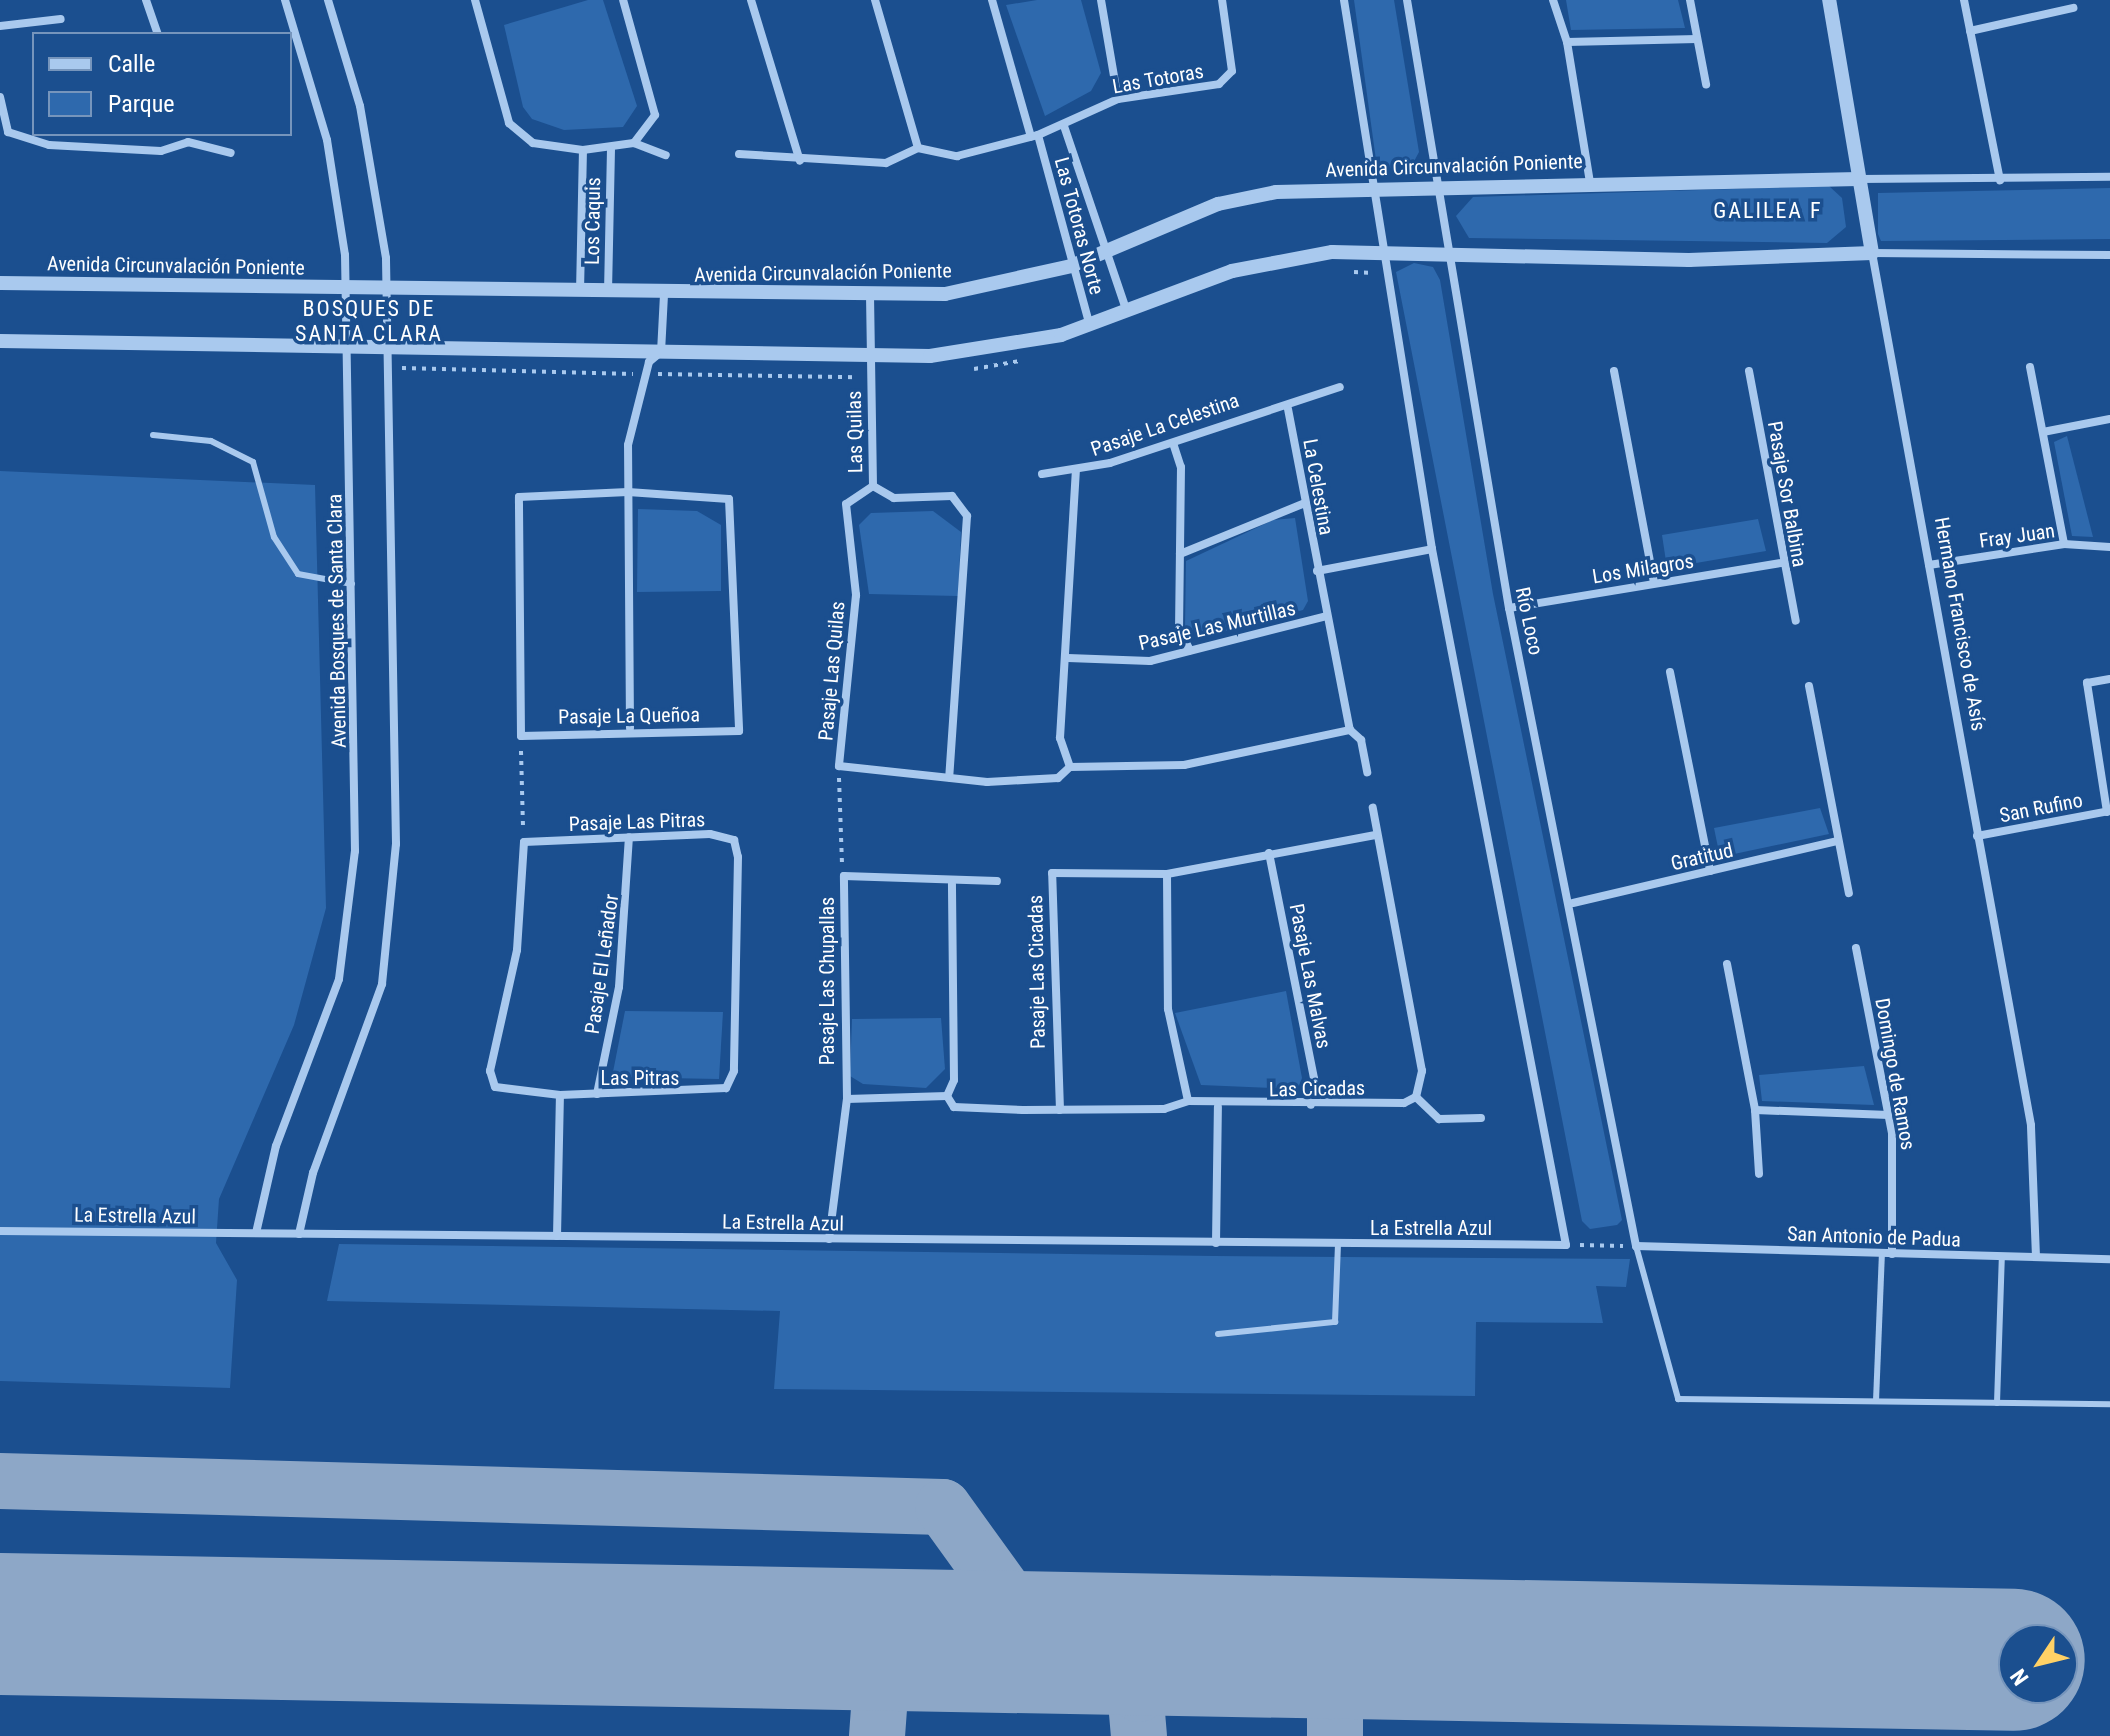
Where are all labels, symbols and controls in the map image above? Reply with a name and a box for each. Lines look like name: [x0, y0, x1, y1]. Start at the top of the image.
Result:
legend: [32, 32, 292, 136]
text: Calle: [108, 50, 155, 78]
street label: Las Totoras: [1110, 59, 1206, 99]
text: Parque: [108, 90, 175, 118]
street label: Avenida Circunvalación Poniente: [1325, 150, 1583, 182]
street label: Las Totoras Norte: [1049, 155, 1109, 297]
street label: Los Caquis: [580, 177, 606, 265]
district label: GALILEA F: [1713, 198, 1823, 224]
street label: Avenida Circunvalación Poniente: [47, 252, 305, 280]
street label: Avenida Circunvalación Poniente: [694, 259, 952, 287]
district label: BOSQUES DE SANTA CLARA: [295, 295, 443, 346]
street label: Pasaje La Celestina: [1088, 388, 1242, 462]
street label: Las Quilas: [842, 391, 868, 473]
street label: Pasaje Sor Balbina: [1762, 419, 1812, 569]
street label: La Celestina: [1298, 437, 1338, 537]
street label: Avenida Bosques de Santa Clara: [323, 494, 351, 748]
street label: Hermano Francisco de Asís: [1929, 515, 1991, 733]
street label: Fray Juan: [1978, 519, 2056, 553]
street label: Los Milagros: [1591, 549, 1695, 589]
street label: Río Loco: [1510, 585, 1548, 657]
street label: Pasaje Las Murtillas: [1136, 596, 1298, 656]
street label: Pasaje Las Quilas: [814, 600, 850, 742]
street label: Pasaje La Queñoa: [558, 703, 700, 729]
street label: San Rufino: [1997, 788, 2085, 828]
street label: Pasaje Las Pitras: [568, 808, 706, 836]
street label: Gratitud: [1669, 838, 1735, 876]
street label: Pasaje El Leñador: [580, 892, 624, 1036]
street label: Pasaje Las Cicadas: [1024, 895, 1050, 1049]
street label: Pasaje Las Chupallas: [815, 897, 839, 1065]
street label: Pasaje Las Malvas: [1284, 902, 1336, 1050]
street label: Domingo de Ramos: [1870, 996, 1920, 1152]
street label: Las Pitras: [601, 1066, 679, 1090]
street label: Las Cicadas: [1269, 1076, 1365, 1102]
street label: La Estrella Azul: [74, 1203, 196, 1229]
street label: La Estrella Azul: [722, 1210, 844, 1236]
street label: La Estrella Azul: [1370, 1216, 1492, 1240]
street label: San Antonio de Padua: [1787, 1222, 1961, 1252]
north arrow: [1998, 1624, 2078, 1704]
text: N: [2005, 1664, 2034, 1690]

